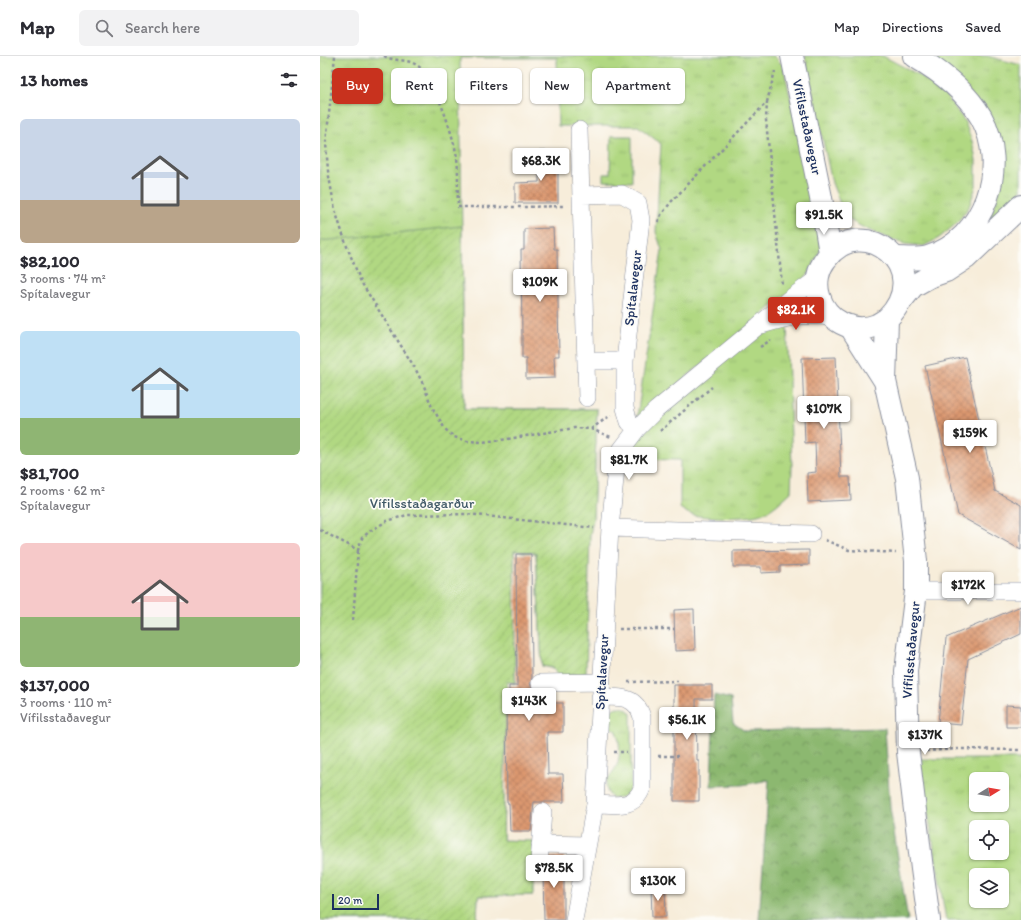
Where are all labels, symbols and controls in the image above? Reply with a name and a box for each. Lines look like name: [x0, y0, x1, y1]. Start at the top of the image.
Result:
search box: [79, 10, 359, 46]
text: Map: [20, 16, 55, 39]
icon: search: [93, 17, 115, 39]
text: Search here: [125, 19, 200, 37]
text: Map: [834, 19, 860, 36]
text: Directions: [882, 19, 943, 36]
text: Saved: [965, 19, 1001, 36]
chip: Buy: [332, 68, 383, 104]
chip: Rent: [391, 68, 447, 104]
chip: Filters: [455, 68, 522, 104]
chip: New: [530, 68, 584, 104]
chip: Apartment: [592, 68, 685, 104]
icon: filters: [278, 69, 300, 91]
text: 13 homes: [20, 70, 88, 90]
street label: Vífilsstaðavegur: [789, 77, 826, 177]
icon: home: [124, 145, 196, 217]
pin: $68.3K: [508, 148, 574, 182]
text: $68.3K: [521, 153, 561, 168]
pin: $91.5K: [791, 202, 857, 236]
text: $91.5K: [805, 207, 843, 222]
street label: Spítalavegur: [621, 249, 645, 327]
text: $82,100: [20, 251, 80, 271]
pin: $109K: [512, 269, 568, 303]
text: 3 rooms · 74 m²: [20, 271, 106, 286]
text: $109K: [522, 274, 558, 289]
text: Spítalavegur: [20, 286, 90, 301]
pin: $82.1K: [763, 297, 829, 331]
text: $82.1K: [777, 302, 815, 317]
icon: home: [124, 357, 196, 429]
pin: $107K: [796, 396, 852, 430]
text: $107K: [806, 401, 842, 416]
pin: $159K: [942, 420, 998, 454]
text: $159K: [953, 425, 987, 440]
pin: $81.7K: [596, 447, 662, 481]
text: $81.7K: [610, 452, 648, 467]
text: $81,700: [20, 463, 79, 483]
text: 2 rooms · 62 m²: [20, 483, 105, 498]
park label: Vífilsstaðagarður: [370, 495, 475, 512]
text: Spítalavegur: [20, 498, 90, 513]
icon: home: [124, 569, 196, 641]
pin: $172K: [940, 572, 996, 606]
text: $172K: [951, 577, 985, 592]
street label: Vífilsstaðavegur: [898, 600, 924, 699]
street label: Spítalavegur: [592, 633, 612, 710]
text: $137,000: [20, 675, 90, 695]
pin: $143K: [501, 688, 557, 722]
text: $143K: [511, 693, 547, 708]
text: 3 rooms · 110 m²: [20, 695, 112, 710]
pin: $56.1K: [654, 707, 720, 741]
text: Vífilsstaðavegur: [20, 710, 111, 725]
text: $56.1K: [668, 712, 706, 727]
pin: $137K: [897, 722, 953, 756]
text: $137K: [908, 727, 942, 742]
north arrow: [969, 772, 1009, 812]
map controls: [969, 772, 1009, 908]
button: locate: [969, 820, 1009, 860]
pin: $78.5K: [521, 855, 587, 889]
text: $78.5K: [535, 860, 573, 875]
pin: $130K: [630, 868, 686, 902]
button: layers: [969, 868, 1009, 908]
text: $130K: [640, 873, 676, 888]
scale bar: [332, 892, 379, 911]
text: 20 m: [338, 894, 362, 907]

